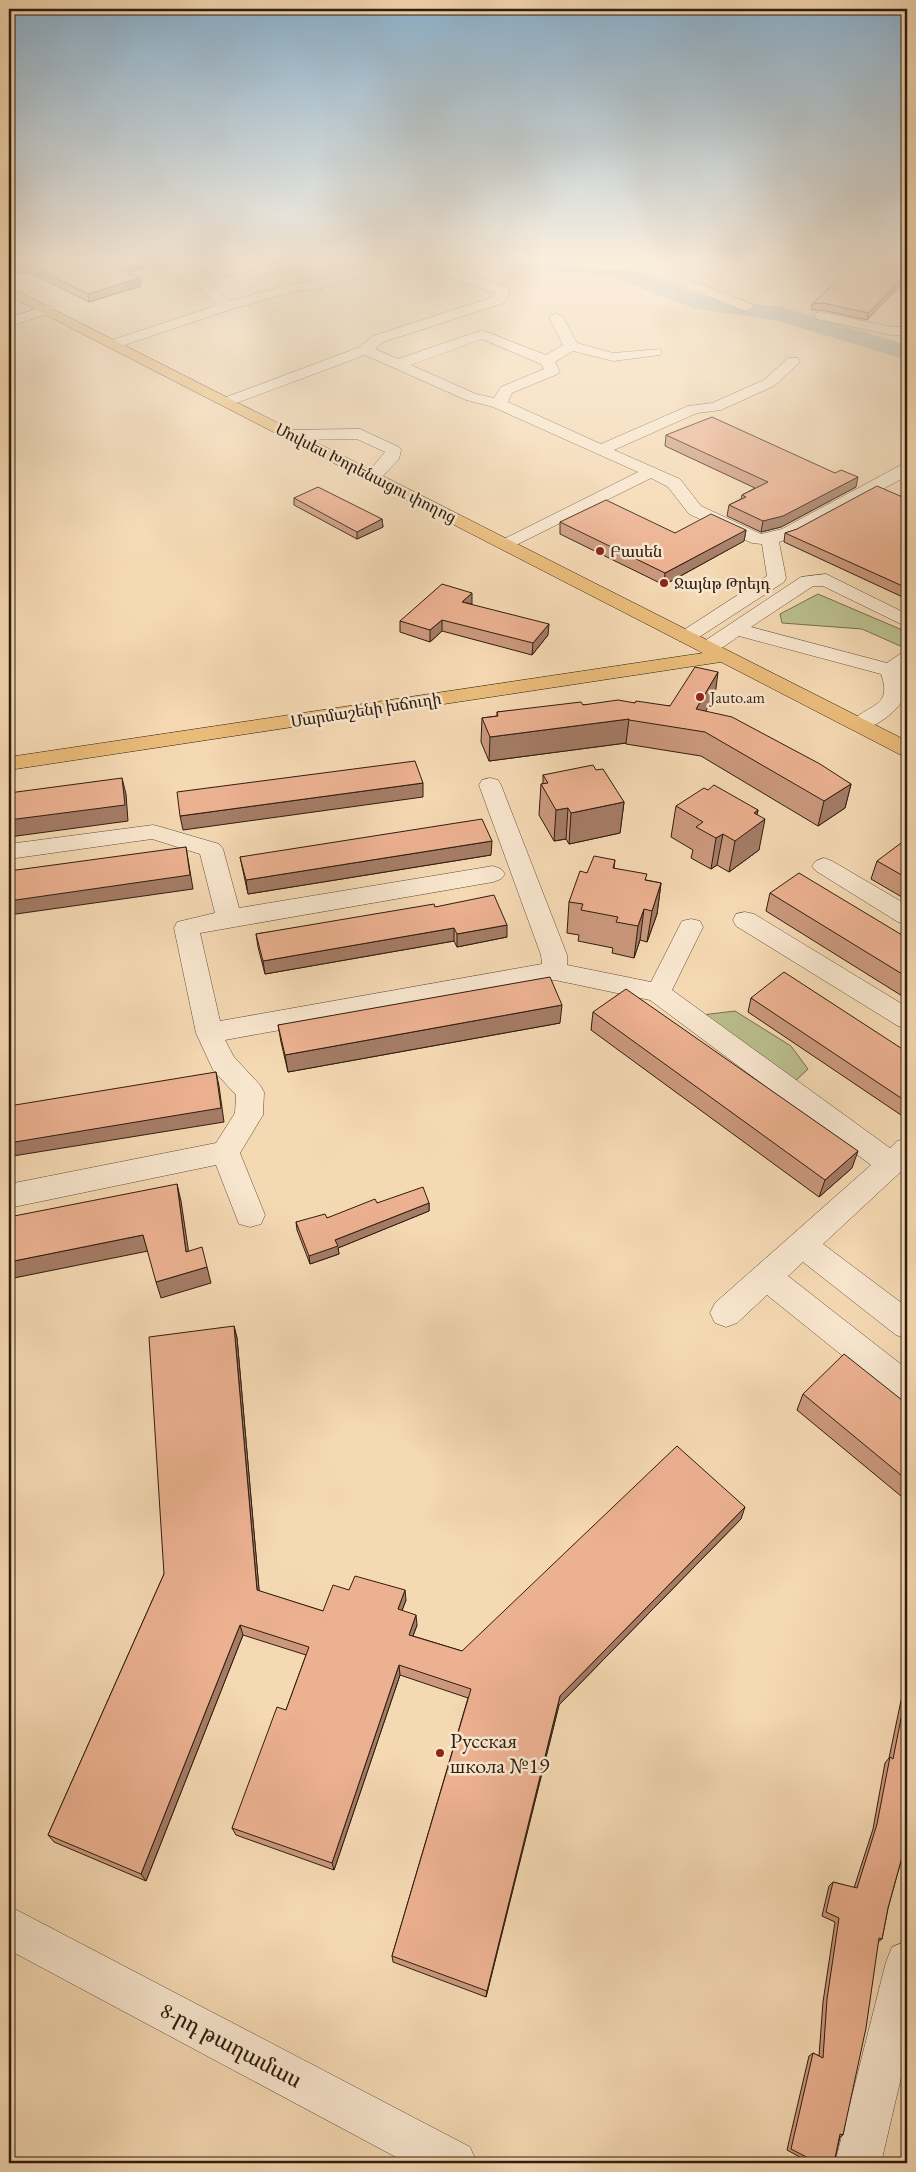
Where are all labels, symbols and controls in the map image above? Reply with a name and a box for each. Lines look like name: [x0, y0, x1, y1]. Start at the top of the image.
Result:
street label: Մովսես Խորենացու փողոց: [272, 418, 460, 528]
place label: Բասեն: [610, 541, 662, 562]
marker: Բասեն: [594, 545, 606, 557]
place label: Ջայնթ Թրեյդ: [674, 573, 770, 594]
marker: Ջայնթ Թրեյդ: [658, 577, 670, 589]
place label: Jauto.am: [708, 687, 766, 708]
street label: Մարմաշենի խճուղի: [289, 688, 443, 732]
marker: Jauto.am: [694, 691, 706, 703]
place label: Русская школа №19: [450, 1726, 550, 1780]
marker: Русская школа №19: [434, 1747, 446, 1759]
street label: 8-րդ թաղամաս: [155, 1995, 307, 2095]

